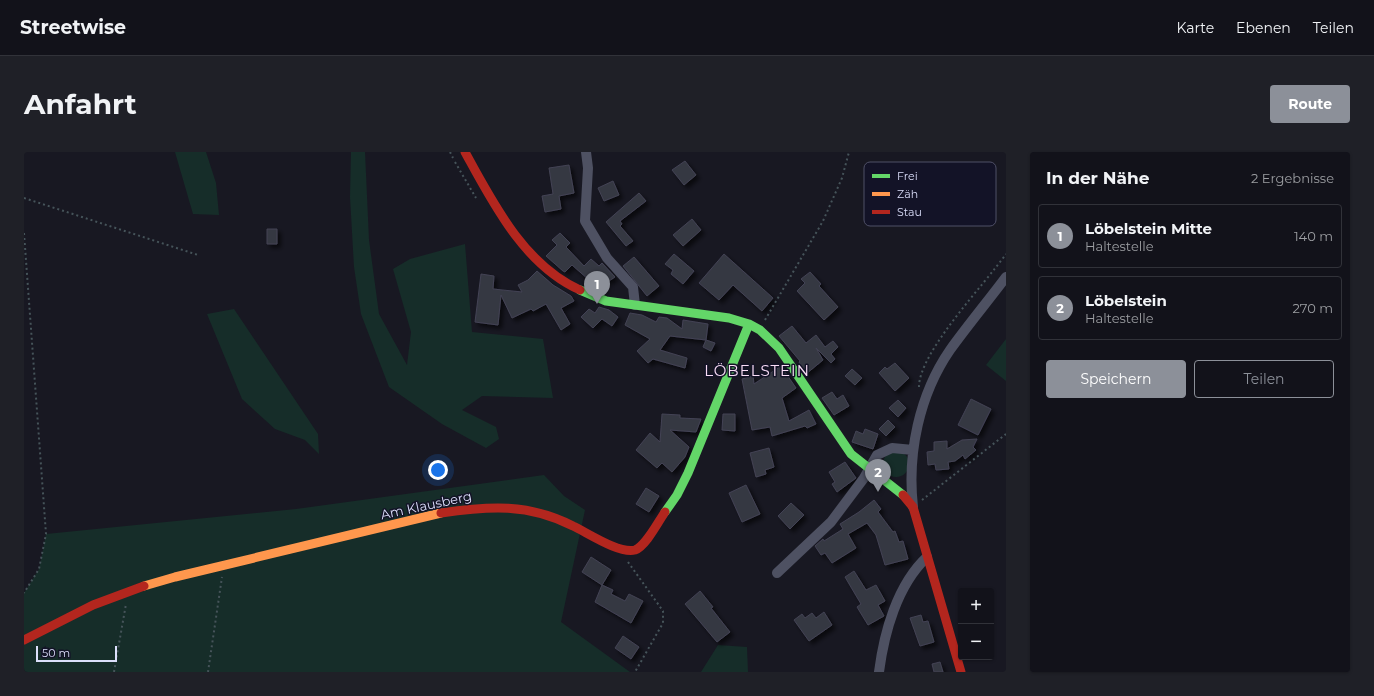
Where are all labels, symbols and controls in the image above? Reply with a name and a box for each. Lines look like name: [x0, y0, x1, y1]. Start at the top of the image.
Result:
text: Streetwise: [20, 16, 126, 39]
text: Karte: [1176, 19, 1214, 37]
text: Ebenen: [1236, 19, 1291, 37]
text: Teilen: [1313, 19, 1354, 37]
button: Route: [1270, 85, 1350, 123]
text: Anfahrt: [24, 87, 137, 121]
legend: [864, 162, 996, 226]
text: In der Nähe: [1046, 168, 1150, 188]
text: Frei: [897, 169, 918, 183]
text: 2 Ergebnisse: [1251, 170, 1334, 186]
text: Zäh: [897, 187, 918, 201]
text: Stau: [897, 205, 922, 219]
text: Löbelstein Mitte: [1085, 219, 1212, 238]
text: 1: [1057, 228, 1063, 244]
text: 140 m: [1294, 228, 1333, 244]
text: Haltestelle: [1085, 238, 1154, 254]
pin: 1: [584, 271, 610, 304]
text: Löbelstein: [1085, 291, 1167, 310]
text: 2: [1056, 300, 1064, 316]
text: 270 m: [1292, 300, 1333, 316]
text: Haltestelle: [1085, 310, 1154, 326]
button: Speichern: [1046, 360, 1186, 398]
button: Teilen: [1194, 360, 1334, 398]
district label: LÖBELSTEIN: [704, 361, 810, 380]
pin: 2: [865, 459, 891, 492]
your location: [428, 460, 448, 480]
street label: Am Klausberg: [379, 488, 473, 522]
map controls: [958, 588, 994, 660]
button: +: [958, 588, 994, 624]
button: −: [958, 624, 994, 660]
scale bar: [36, 644, 117, 663]
text: 50 m: [42, 646, 70, 660]

